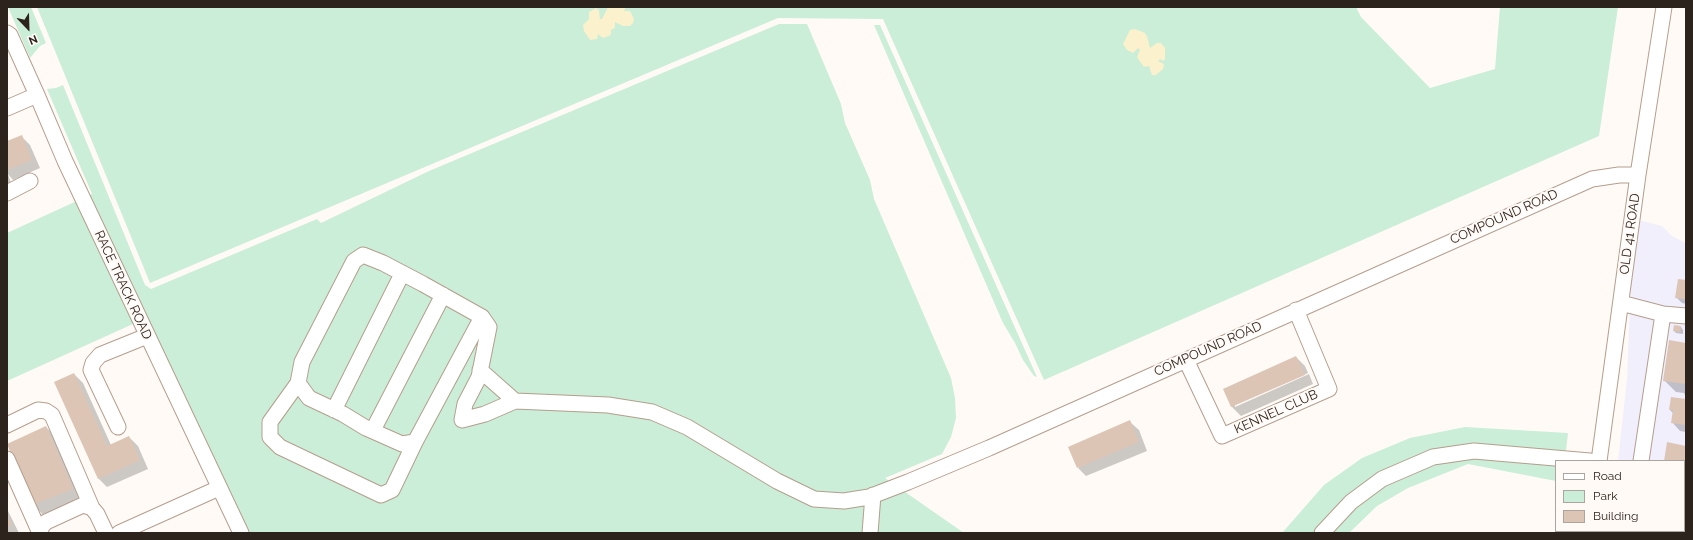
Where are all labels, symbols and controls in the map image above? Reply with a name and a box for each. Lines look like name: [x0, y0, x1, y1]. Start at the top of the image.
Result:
north arrow: [8, 8, 48, 48]
text: N: [26, 32, 39, 47]
street label: COMPOUND ROAD: [1448, 186, 1560, 248]
street label: OLD 41 ROAD: [1617, 192, 1643, 276]
street label: RACE TRACK ROAD: [91, 228, 155, 342]
street label: COMPOUND ROAD: [1152, 318, 1264, 380]
street label: KENNEL CLUB: [1232, 387, 1320, 437]
legend: [1555, 460, 1685, 532]
text: Road: [1593, 469, 1622, 483]
text: Park: [1593, 489, 1618, 503]
text: Building: [1593, 509, 1639, 523]

